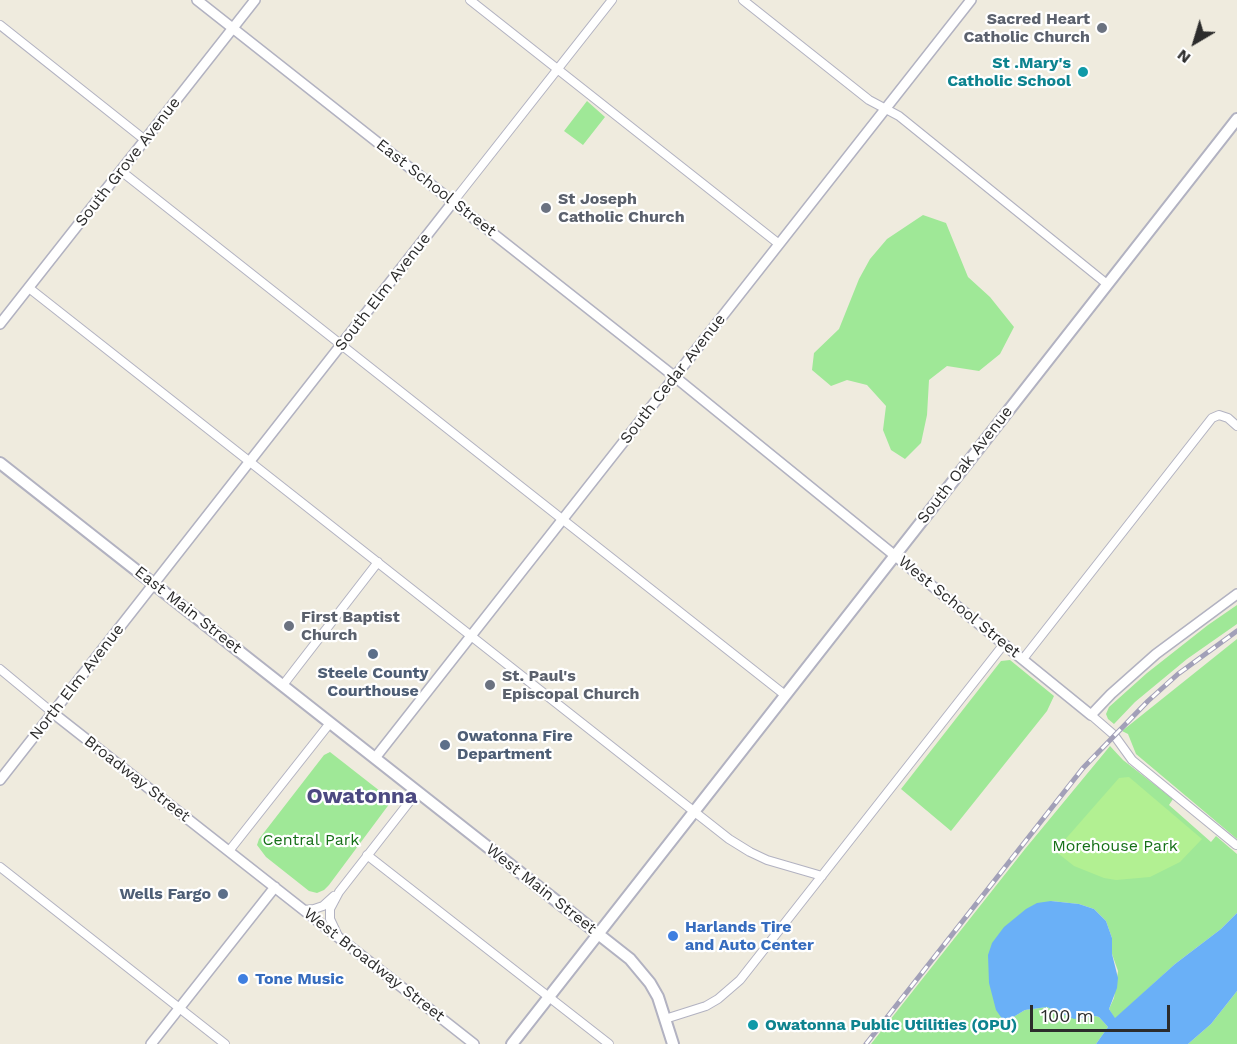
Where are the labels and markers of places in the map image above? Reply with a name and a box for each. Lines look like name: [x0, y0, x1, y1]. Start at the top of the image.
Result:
place label: Sacred Heart Catholic Church: [963, 9, 1090, 47]
marker: Sacred Heart Catholic Church: [1095, 21, 1109, 35]
place label: St .Mary's Catholic School: [947, 53, 1071, 91]
marker: St .Mary's Catholic School: [1076, 65, 1090, 79]
place label: St Joseph Catholic Church: [558, 189, 685, 227]
marker: St Joseph Catholic Church: [539, 201, 553, 215]
place label: First Baptist Church: [301, 607, 400, 645]
marker: First Baptist Church: [282, 619, 296, 633]
marker: Steele County Courthouse: [366, 647, 380, 661]
place label: Steele County Courthouse: [317, 663, 429, 701]
place label: St. Paul's Episcopal Church: [502, 666, 639, 704]
marker: St. Paul's Episcopal Church: [483, 678, 497, 692]
place label: Owatonna Fire Department: [457, 726, 573, 764]
marker: Owatonna Fire Department: [438, 738, 452, 752]
place label: Wells Fargo: [119, 884, 211, 904]
marker: Wells Fargo: [216, 887, 230, 901]
place label: Harlands Tire and Auto Center: [685, 917, 814, 955]
marker: Harlands Tire and Auto Center: [666, 929, 680, 943]
place label: Tone Music: [255, 969, 344, 989]
marker: Tone Music: [236, 972, 250, 986]
place label: Owatonna Public Utilities (OPU): [765, 1015, 1017, 1035]
marker: Owatonna Public Utilities (OPU): [746, 1018, 760, 1032]

